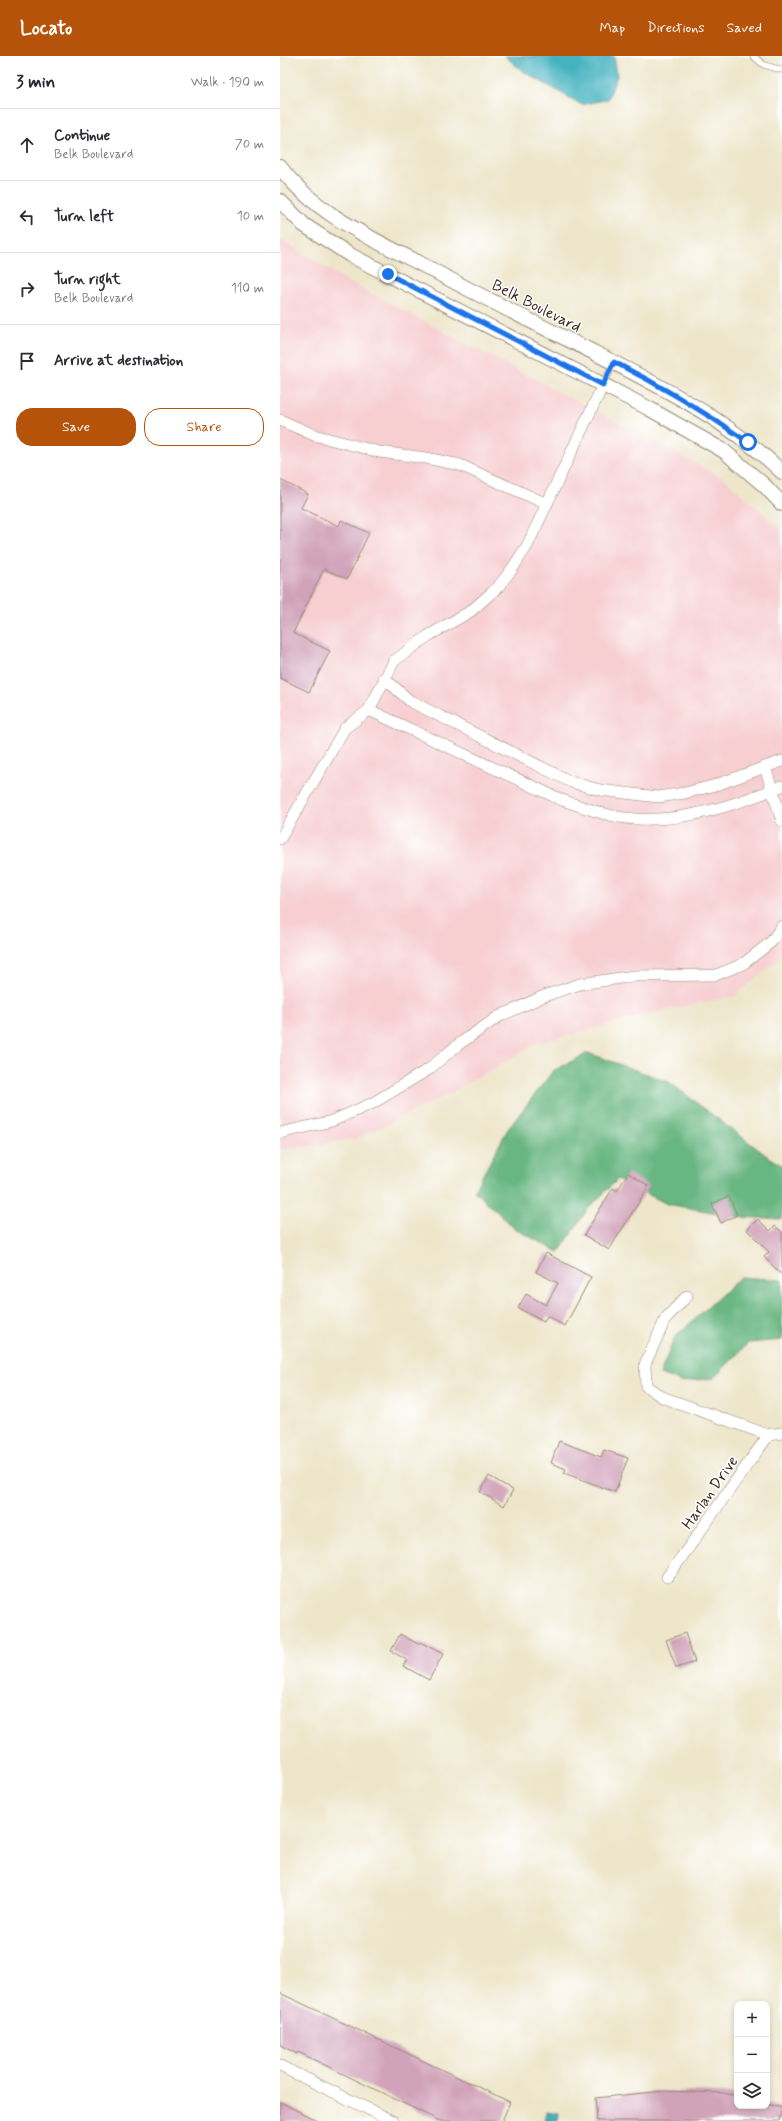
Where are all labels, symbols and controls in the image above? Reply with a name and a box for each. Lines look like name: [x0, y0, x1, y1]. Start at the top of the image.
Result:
text: Locato: [20, 16, 72, 41]
text: Map: [599, 19, 625, 37]
text: Directions: [647, 19, 705, 37]
text: Saved: [727, 19, 762, 37]
text: 3 min: [16, 71, 55, 93]
text: Walk · 190 m: [191, 74, 264, 91]
text: Continue: [54, 126, 110, 146]
icon: ahead: [16, 134, 38, 156]
text: 70 m: [235, 136, 264, 153]
text: Belk Boulevard: [54, 146, 133, 163]
icon: left: [16, 206, 38, 228]
text: Turn left: [54, 207, 114, 227]
text: 10 m: [237, 208, 264, 225]
route end: [379, 265, 397, 283]
text: Turn right: [54, 270, 121, 290]
street label: Belk Boulevard: [488, 275, 585, 338]
icon: right: [16, 278, 38, 300]
text: 110 m: [231, 280, 264, 297]
text: Belk Boulevard: [54, 290, 133, 307]
icon: arrive: [16, 350, 38, 372]
text: Arrive at destination: [54, 351, 183, 371]
button: Save: [16, 408, 136, 446]
button: Share: [144, 408, 264, 446]
route start: [739, 433, 757, 451]
street label: Harlan Drive: [677, 1452, 743, 1534]
map controls: [734, 2001, 770, 2109]
button: +: [734, 2001, 770, 2037]
button: −: [734, 2037, 770, 2073]
button: layers: [734, 2073, 770, 2109]

